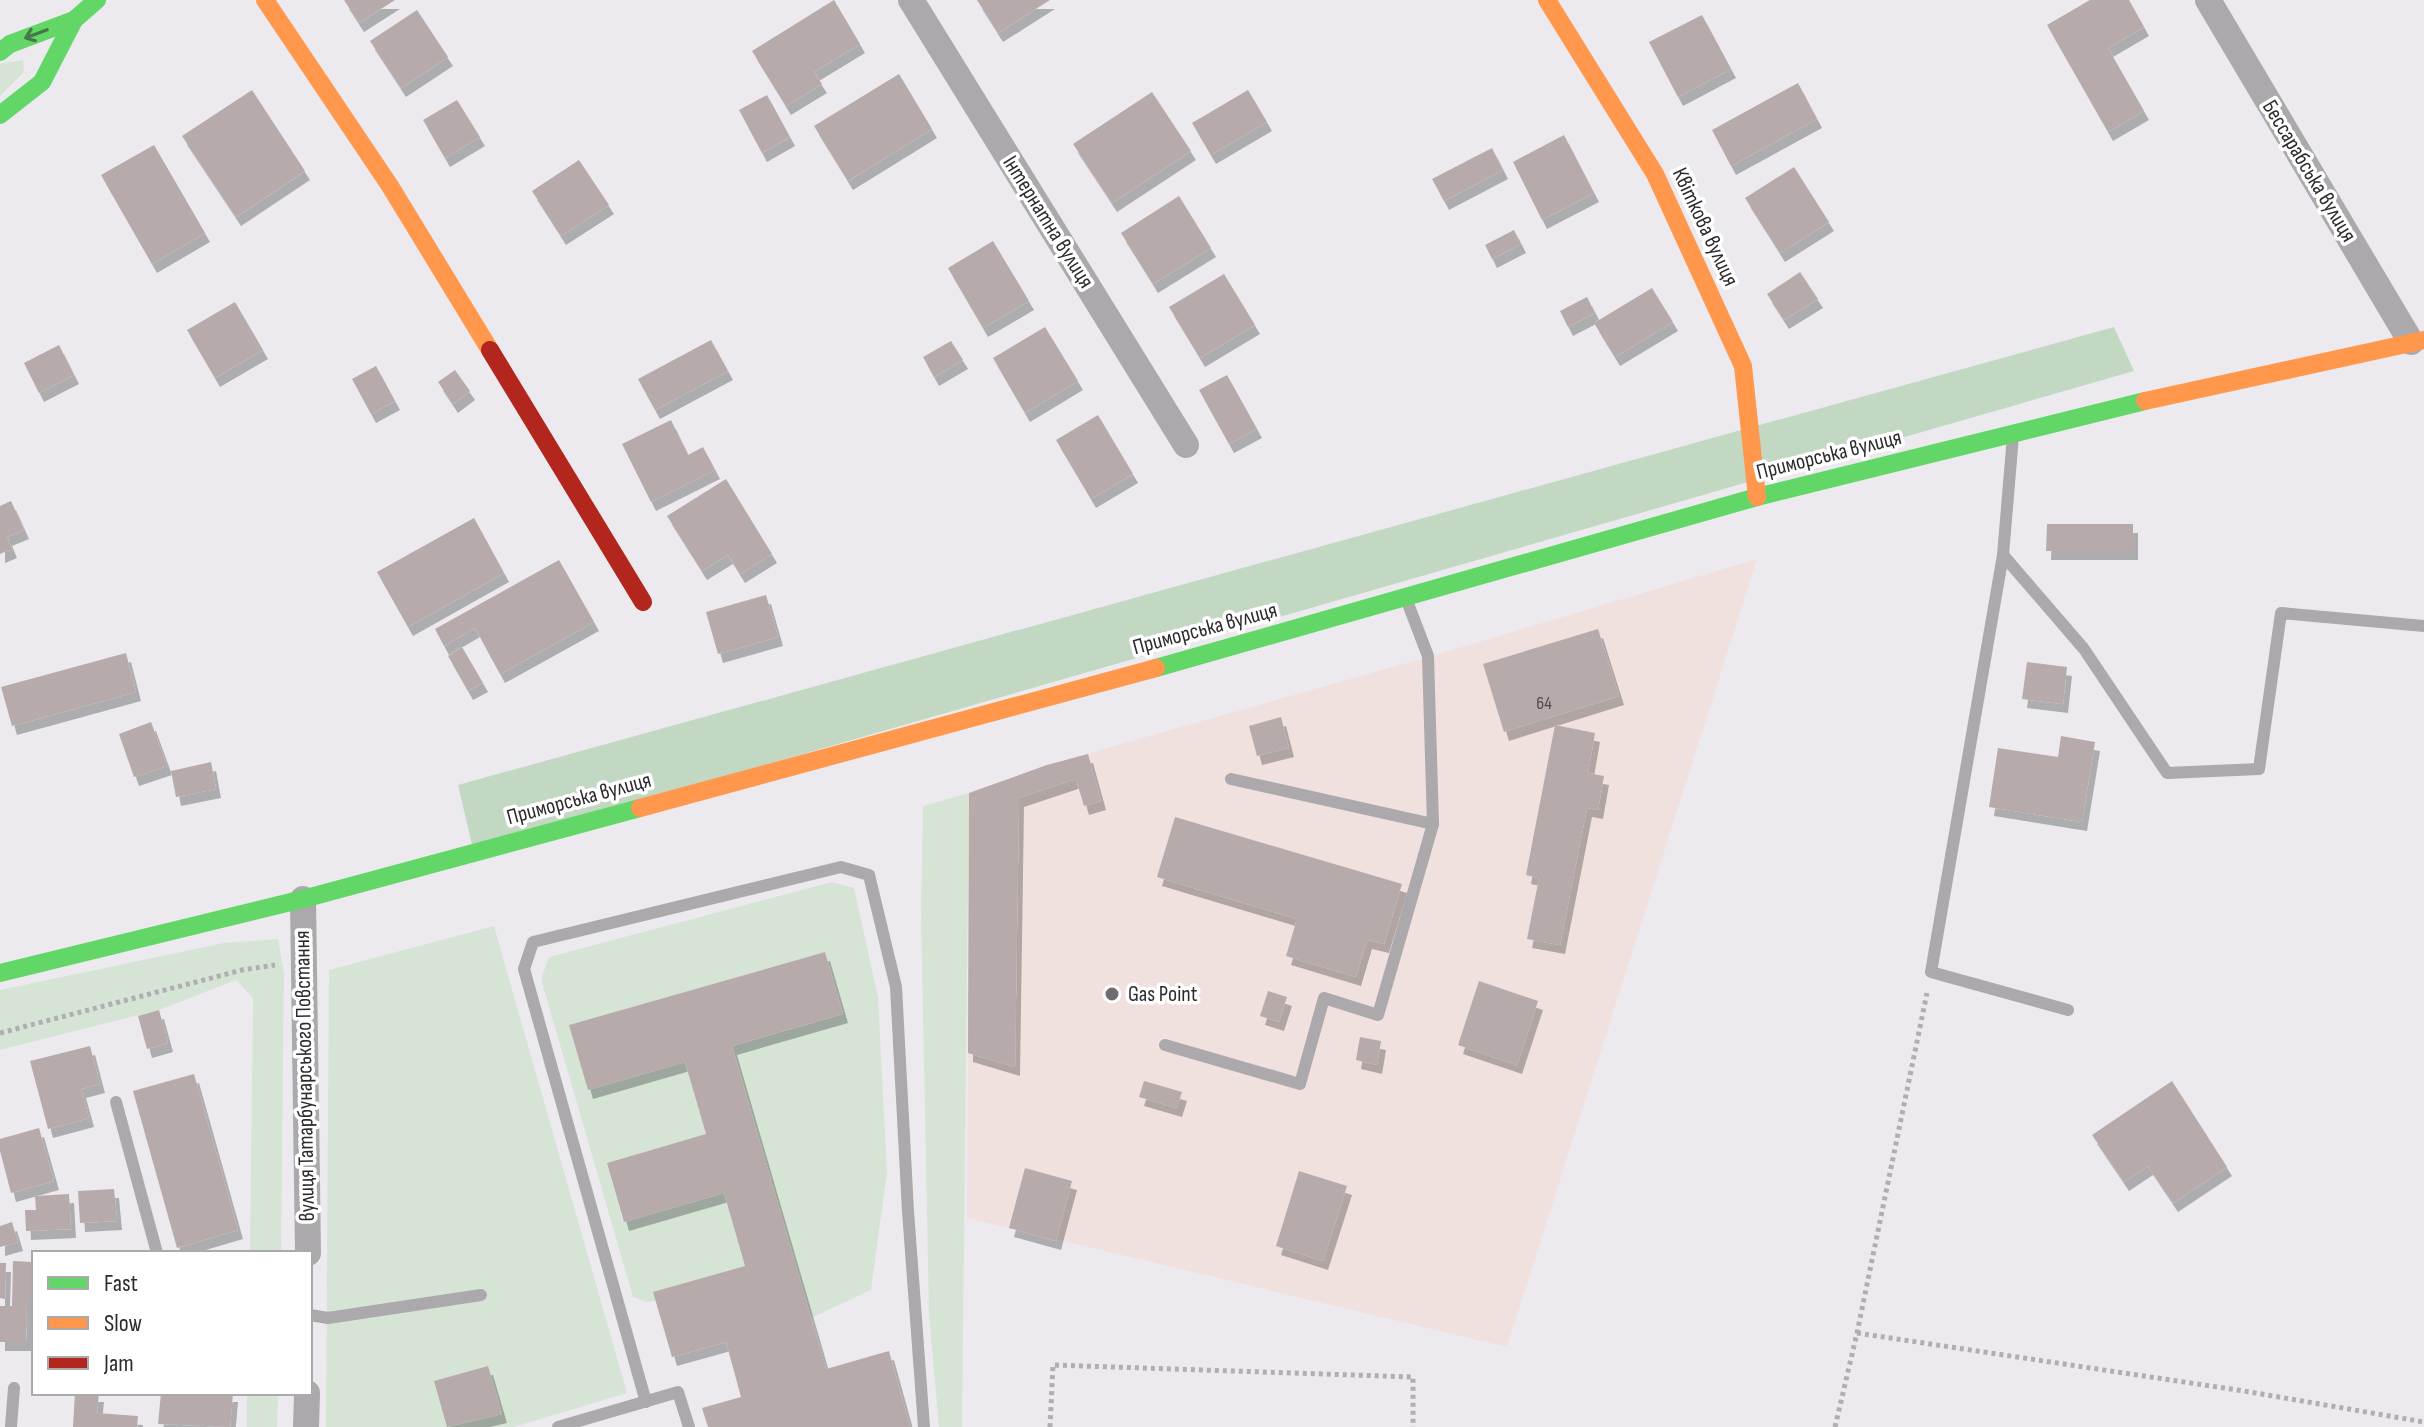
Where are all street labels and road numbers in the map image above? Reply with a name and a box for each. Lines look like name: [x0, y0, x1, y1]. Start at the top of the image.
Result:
street label: Бессарабська вулиця: [2256, 95, 2362, 247]
street label: Інтернатна вулиця: [997, 151, 1099, 293]
street label: Квіткова вулиця: [1666, 163, 1744, 291]
street label: Приморська вулиця: [1754, 424, 1904, 486]
street label: Приморська вулиця: [1130, 597, 1280, 661]
street label: Приморська вулиця: [504, 767, 654, 831]
street label: вулиця Татарбунарського Повстання: [289, 930, 321, 1222]

